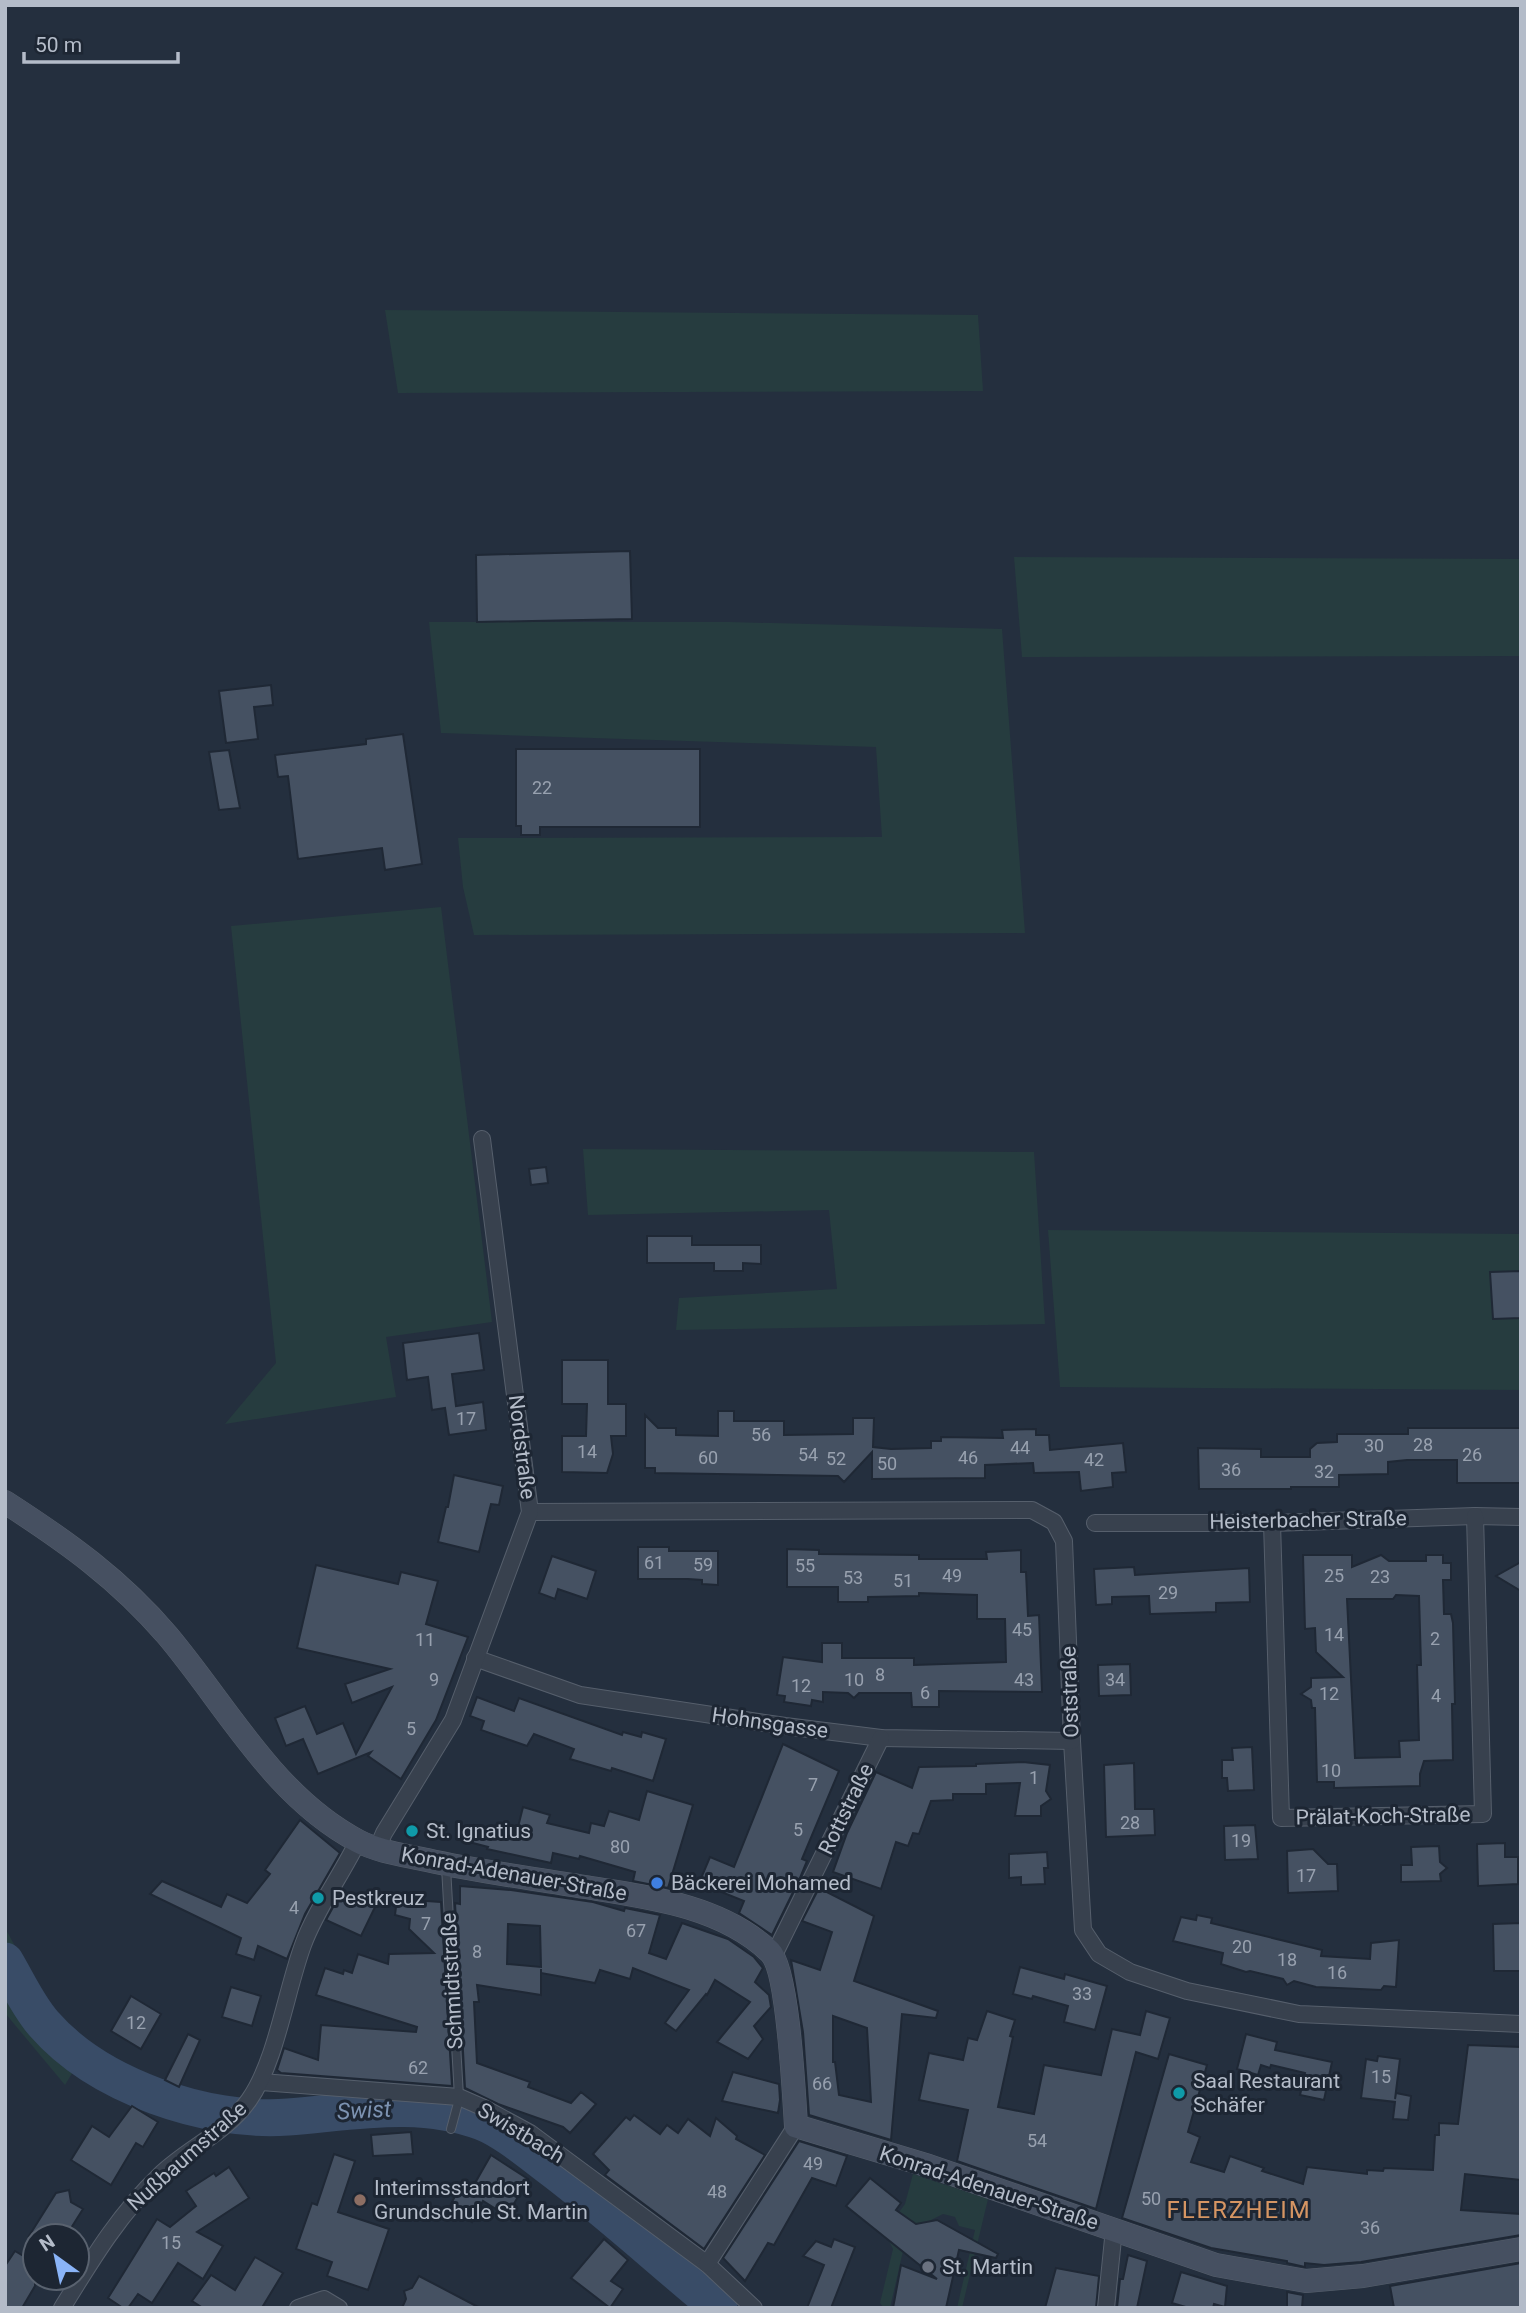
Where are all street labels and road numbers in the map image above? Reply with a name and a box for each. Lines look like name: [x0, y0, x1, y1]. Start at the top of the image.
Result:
street label: Nordstraße: [504, 1393, 540, 1501]
street label: Heisterbacher Straße: [1209, 1506, 1407, 1534]
street label: Oststraße: [1056, 1646, 1084, 1738]
street label: Hohnsgasse: [710, 1703, 830, 1743]
street label: Rottstraße: [814, 1760, 878, 1858]
street label: Prälat-Koch-Straße: [1295, 1802, 1471, 1830]
street label: Konrad-Adenauer-Straße: [399, 1842, 629, 1906]
street label: Schmidtstraße: [436, 1912, 468, 2050]
street label: Nußbaumstraße: [123, 2096, 251, 2216]
street label: Swistbach: [473, 2098, 569, 2168]
street label: Konrad-Adenauer-Straße: [877, 2141, 1101, 2235]

